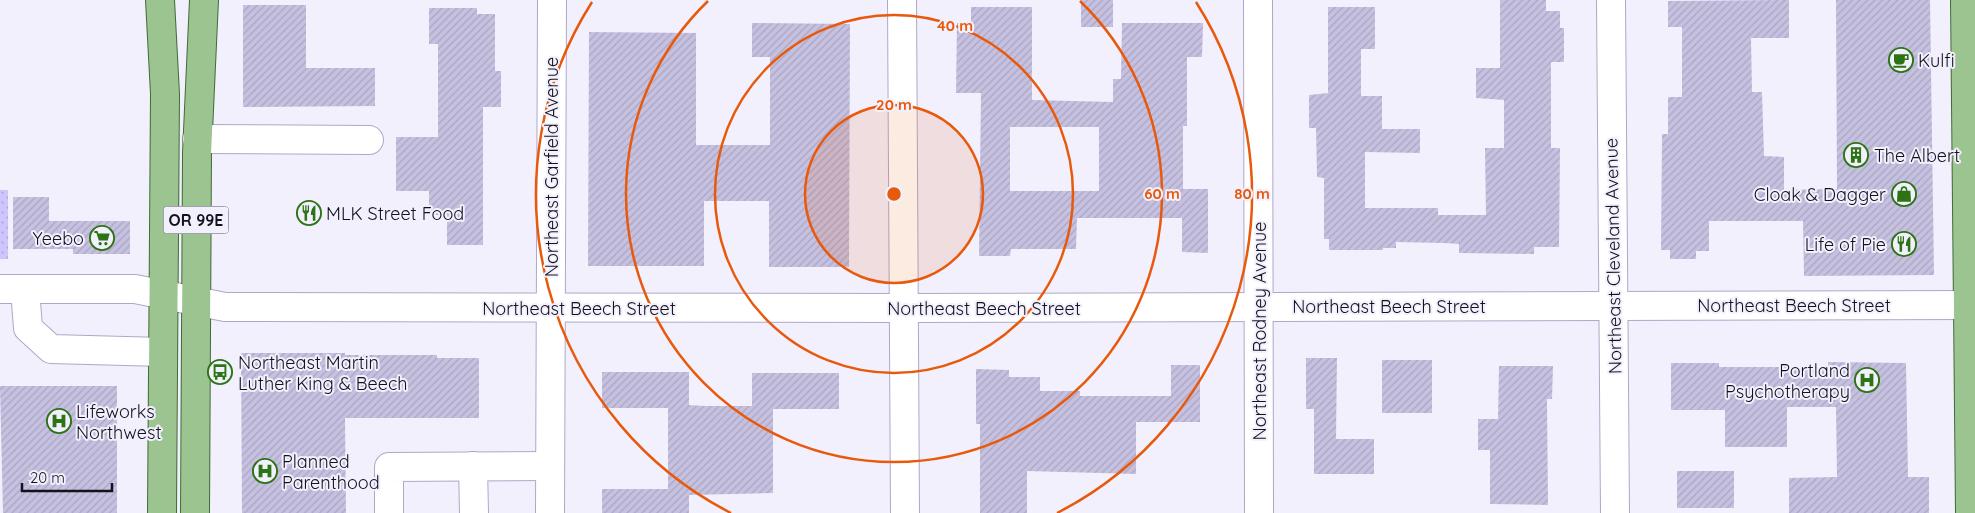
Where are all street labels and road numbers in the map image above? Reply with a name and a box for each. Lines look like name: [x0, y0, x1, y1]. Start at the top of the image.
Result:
street label: Northeast Garfield Avenue: [540, 57, 563, 277]
street label: Northeast Cleveland Avenue: [1599, 138, 1627, 374]
road number: OR 99E: [164, 206, 228, 234]
street label: Northeast Rodney Avenue: [1248, 222, 1271, 440]
street label: Northeast Beech Street: [1697, 294, 1891, 317]
street label: Northeast Beech Street: [1292, 295, 1486, 318]
street label: Northeast Beech Street: [482, 297, 676, 320]
street label: Northeast Beech Street: [887, 297, 1081, 320]

